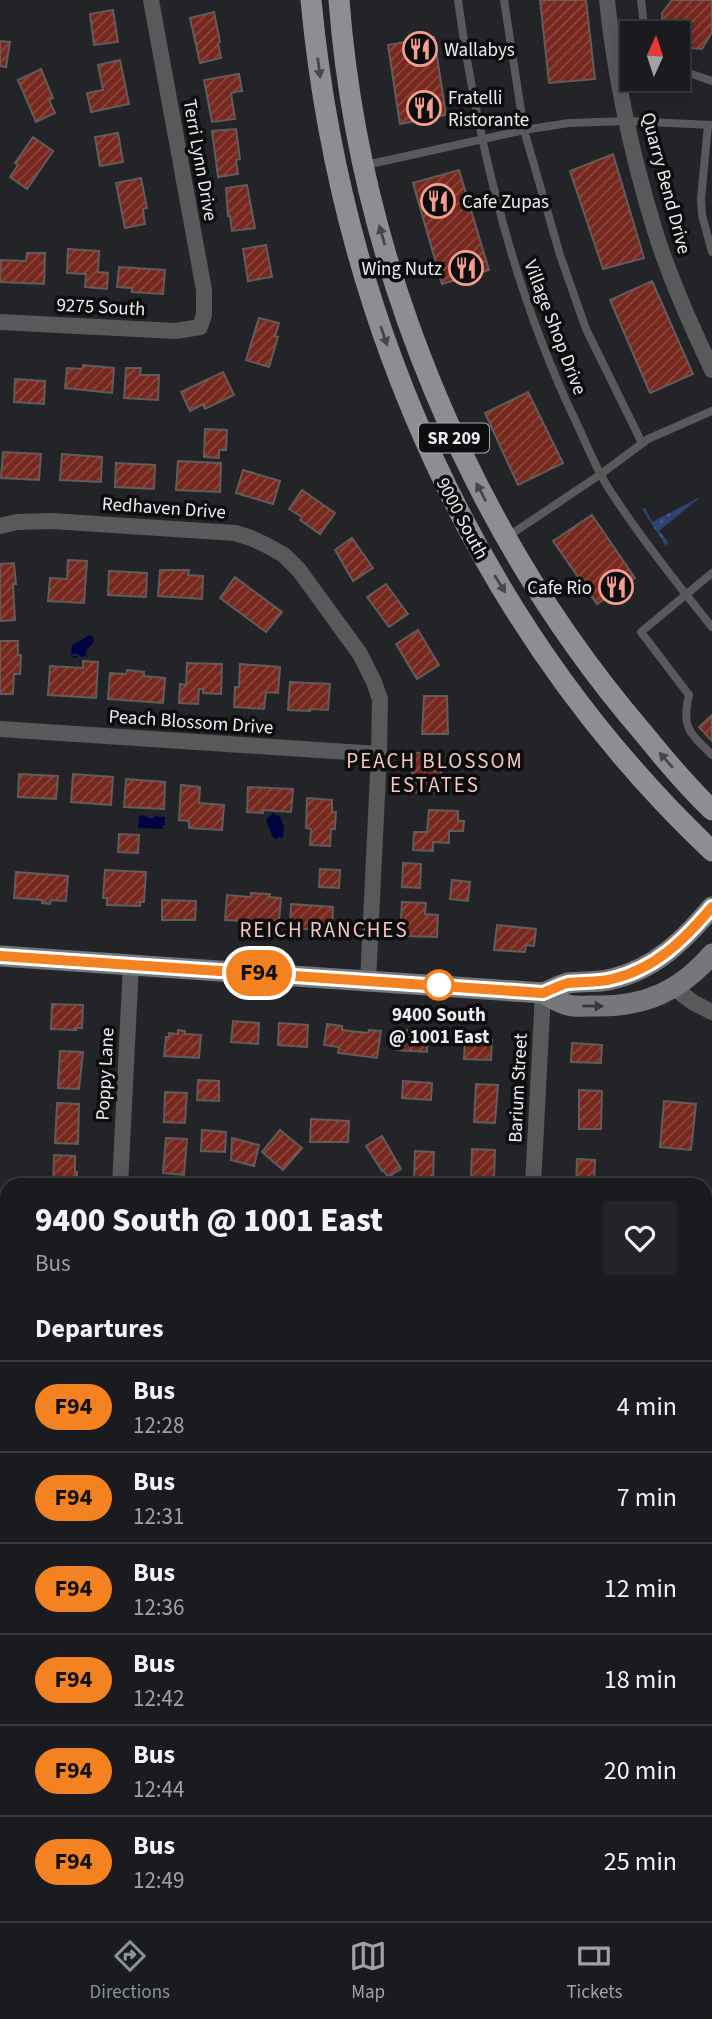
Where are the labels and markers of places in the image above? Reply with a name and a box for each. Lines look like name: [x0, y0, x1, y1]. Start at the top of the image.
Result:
restaurant icon: Wallabys: [401, 30, 439, 68]
place label: Wallabys: [444, 37, 515, 64]
place label: Fratelli Ristorante: [448, 85, 529, 134]
restaurant icon: Fratelli Ristorante: [405, 89, 443, 127]
restaurant icon: Cafe Zupas: [419, 182, 457, 220]
place label: Cafe Zupas: [462, 189, 549, 216]
restaurant icon: Wing Nutz: [447, 249, 485, 287]
place label: Wing Nutz: [361, 256, 442, 283]
restaurant icon: Cafe Rio: [597, 568, 635, 606]
place label: Cafe Rio: [527, 575, 592, 602]
marker: 9400 South @ 1001 East: [424, 970, 454, 1000]
place label: 9400 South @ 1001 East: [389, 1002, 489, 1051]

